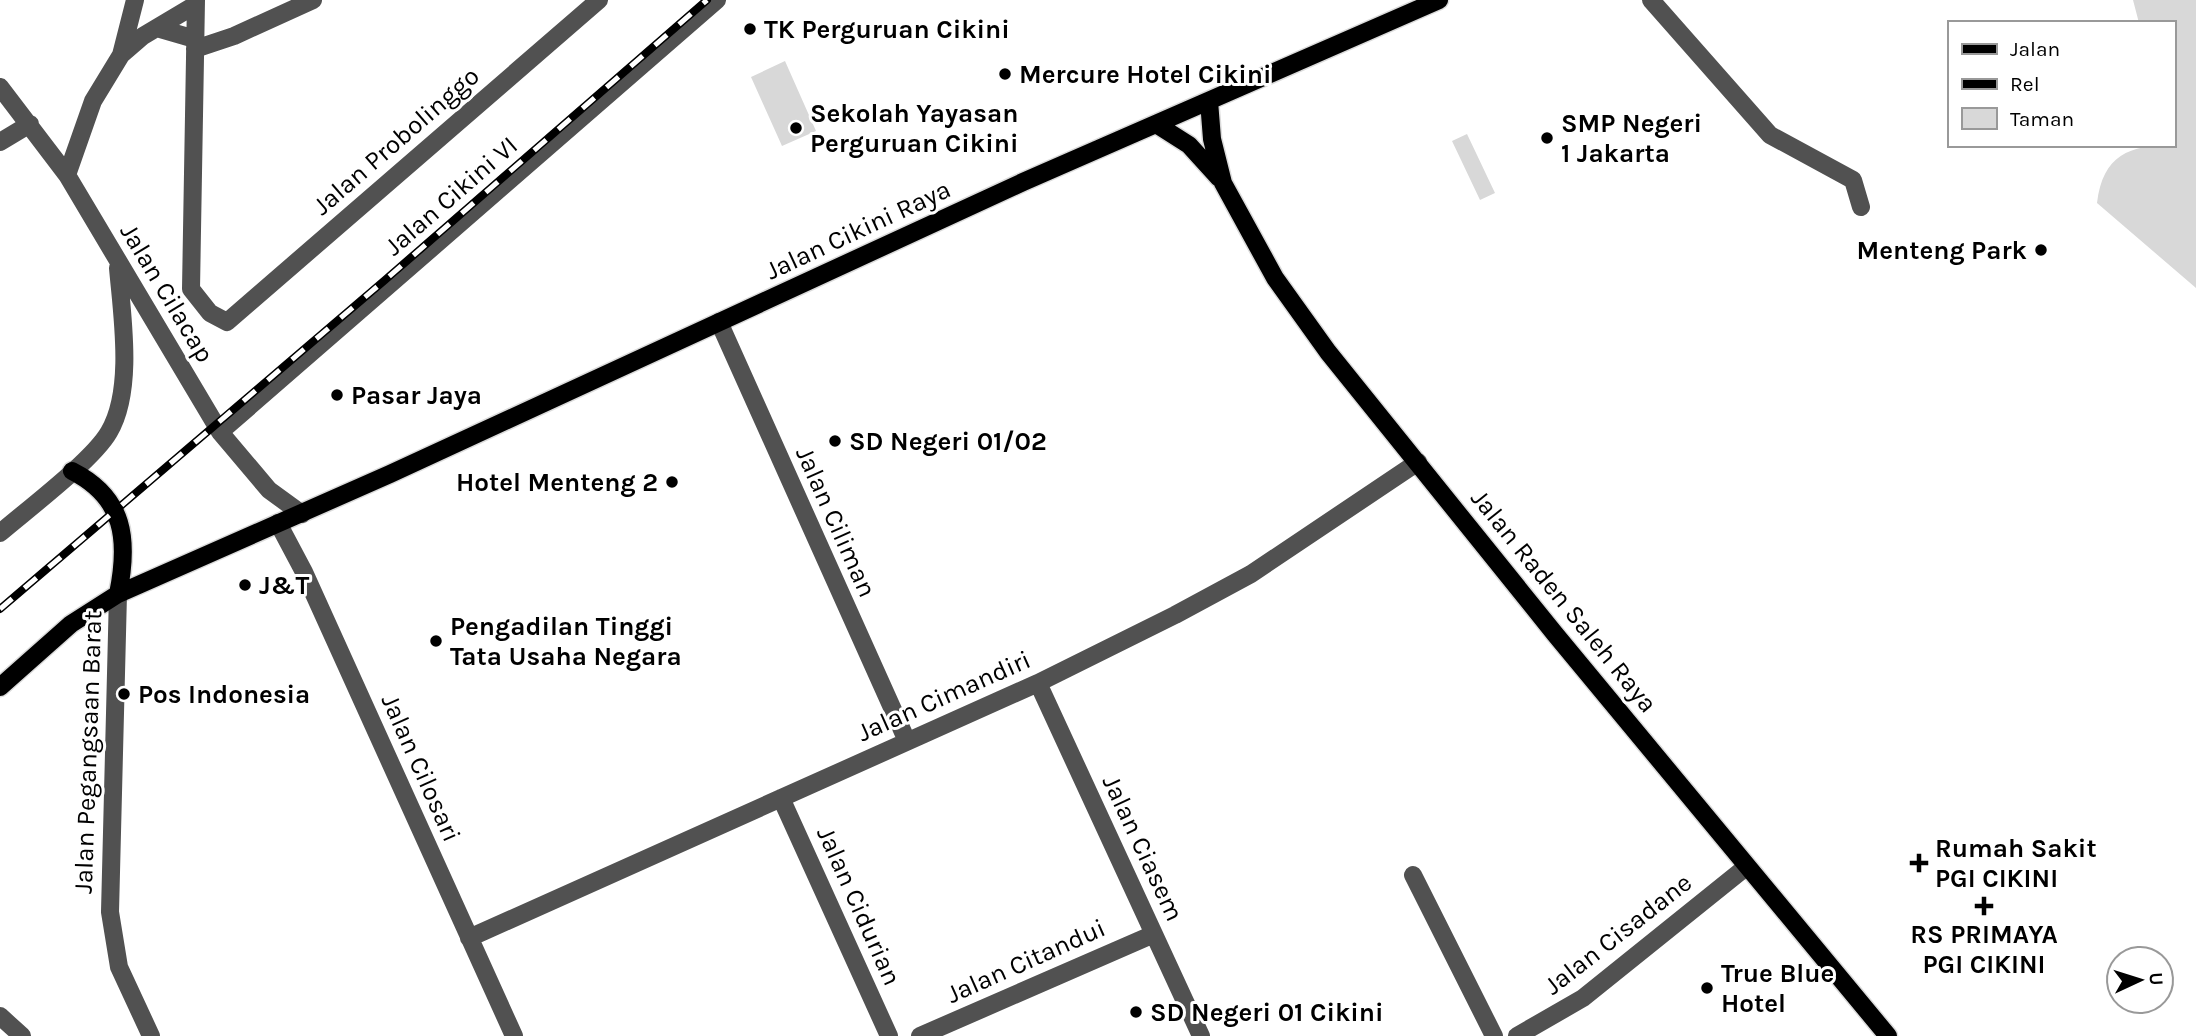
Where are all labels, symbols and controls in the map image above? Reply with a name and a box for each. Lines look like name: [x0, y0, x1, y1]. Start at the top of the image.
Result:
place label: TK Perguruan Cikini: [764, 14, 1010, 45]
marker: TK Perguruan Cikini: [742, 21, 758, 37]
legend: [1948, 21, 2175, 147]
text: Jalan: [2010, 37, 2060, 61]
place label: Mercure Hotel Cikini: [1019, 59, 1272, 90]
street label: Jalan Probolinggo: [307, 60, 485, 222]
marker: Mercure Hotel Cikini: [997, 66, 1013, 82]
text: Rel: [2010, 72, 2040, 96]
place label: Sekolah Yayasan Perguruan Cikini: [810, 98, 1018, 159]
text: Taman: [2010, 107, 2074, 131]
place label: SMP Negeri 1 Jakarta: [1561, 108, 1702, 169]
marker: Sekolah Yayasan Perguruan Cikini: [788, 120, 804, 136]
street label: Jalan Cikini VI: [378, 130, 524, 262]
marker: SMP Negeri 1 Jakarta: [1539, 130, 1555, 146]
street label: Jalan Cikini Raya: [761, 174, 955, 286]
street label: Jalan Cilacap: [113, 218, 221, 368]
place label: Menteng Park: [1856, 235, 2027, 266]
marker: Menteng Park: [2033, 242, 2049, 258]
place label: Pasar Jaya: [351, 380, 482, 411]
marker: Pasar Jaya: [329, 387, 345, 403]
place label: SD Negeri 01/02: [849, 426, 1047, 457]
marker: SD Negeri 01/02: [827, 433, 843, 449]
street label: Jalan Ciliman: [789, 442, 883, 602]
place label: Hotel Menteng 2: [456, 467, 658, 498]
marker: Hotel Menteng 2: [664, 474, 680, 490]
street label: Jalan Raden Saleh Raya: [1464, 483, 1664, 719]
place label: J&T: [259, 570, 310, 601]
marker: J&T: [237, 577, 253, 593]
street label: Jalan Pegangsaan Barat: [68, 610, 108, 894]
place label: Pengadilan Tinggi Tata Usaha Negara: [450, 611, 682, 672]
marker: Pengadilan Tinggi Tata Usaha Negara: [428, 633, 444, 649]
street label: Jalan Cimandiri: [852, 644, 1036, 748]
place label: Pos Indonesia: [138, 679, 310, 710]
marker: Pos Indonesia: [116, 686, 132, 702]
street label: Jalan Cilosari: [375, 689, 467, 847]
street label: Jalan Ciasem: [1096, 770, 1190, 926]
street label: Jalan Cidurian: [810, 822, 908, 990]
place label: Rumah Sakit PGI CIKINI: [1935, 833, 2097, 894]
marker: Rumah Sakit PGI CIKINI: [1909, 853, 1929, 873]
street label: Jalan Cisadane: [1538, 867, 1698, 1001]
marker: RS PRIMAYA PGI CIKINI: [1974, 896, 1994, 916]
street label: Jalan Citandui: [942, 912, 1110, 1010]
place label: RS PRIMAYA PGI CIKINI: [1910, 919, 2058, 980]
north arrow: [2105, 945, 2175, 1015]
place label: True Blue Hotel: [1721, 958, 1834, 1019]
text: U: [2145, 972, 2167, 986]
marker: True Blue Hotel: [1699, 980, 1715, 996]
place label: SD Negeri 01 Cikini: [1150, 997, 1384, 1028]
marker: SD Negeri 01 Cikini: [1128, 1004, 1144, 1020]

